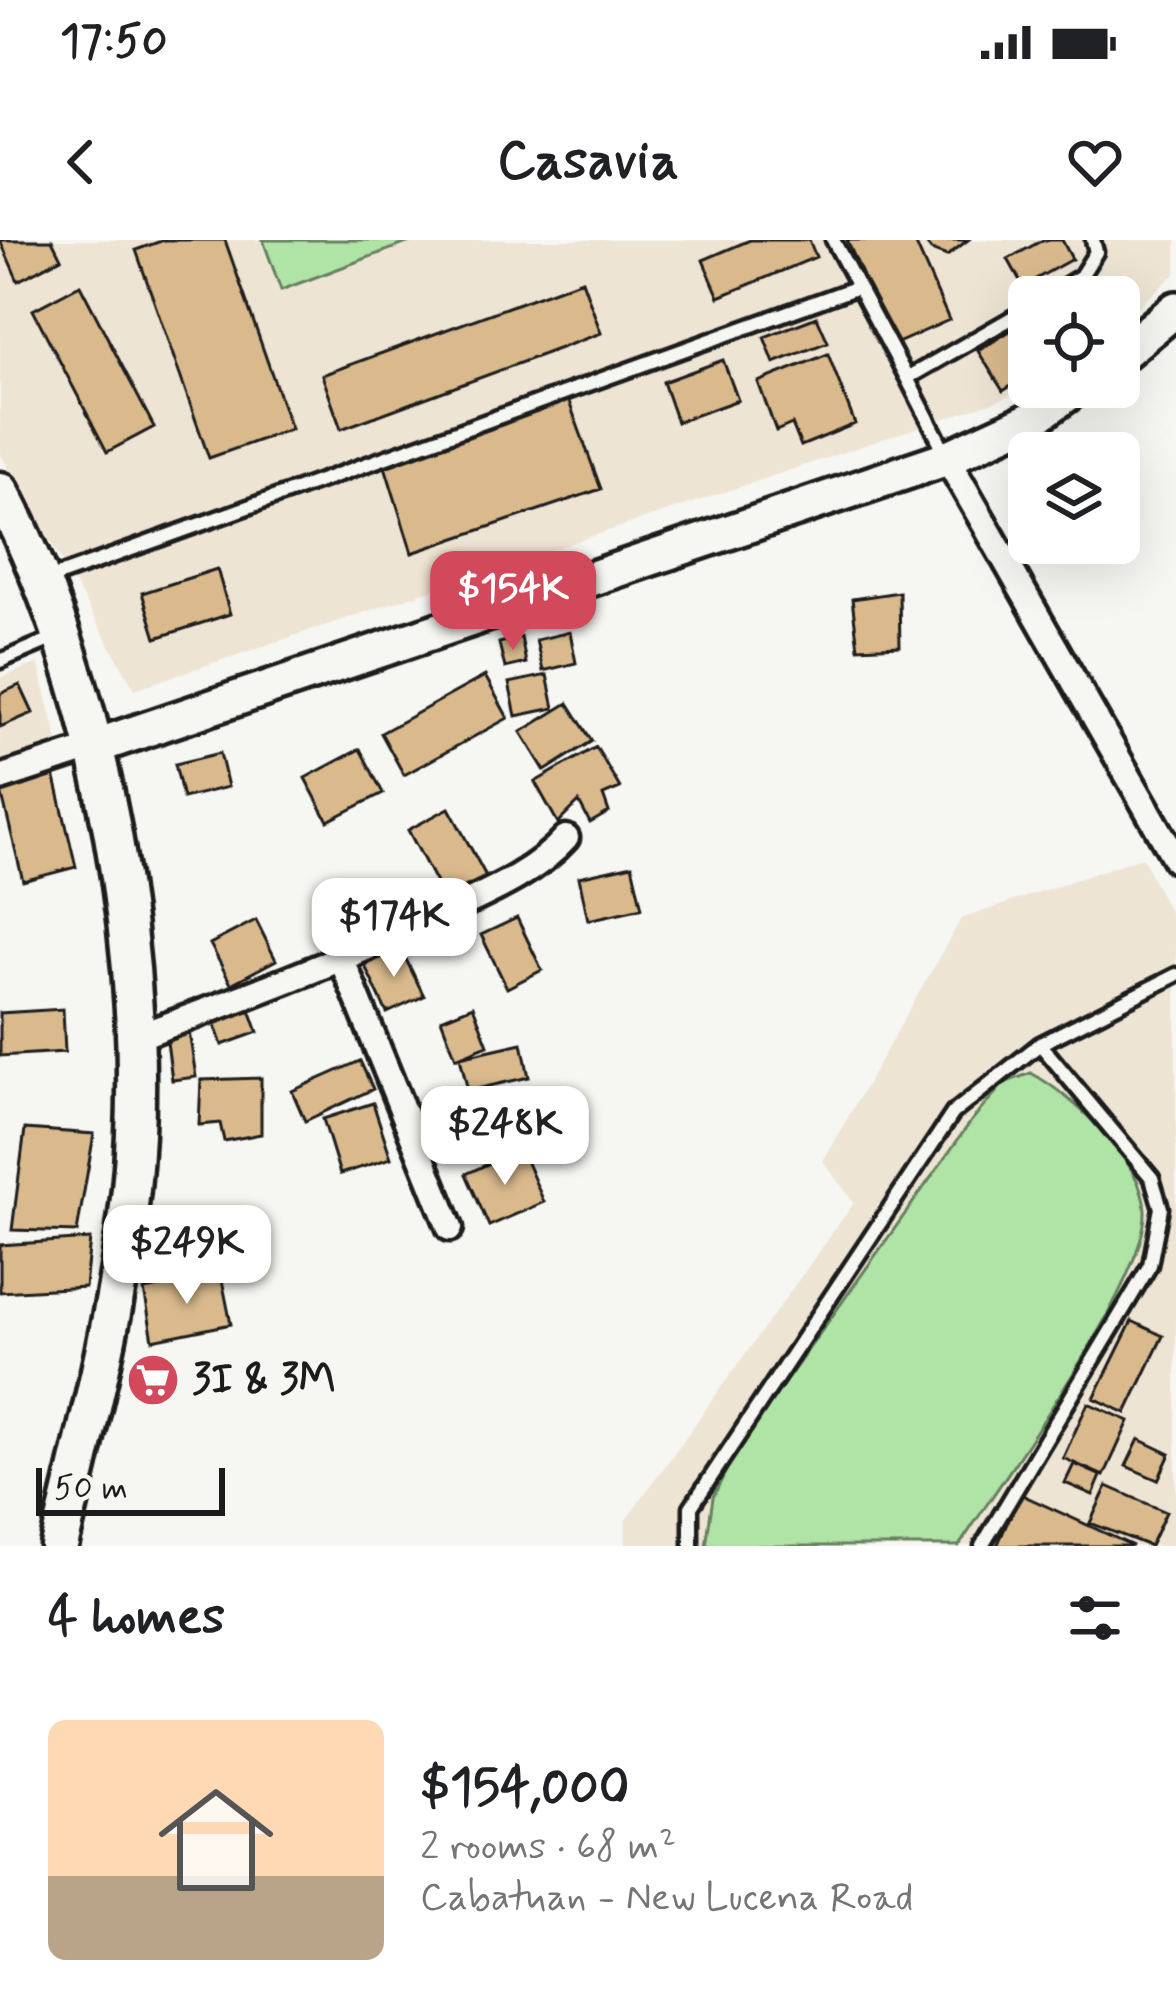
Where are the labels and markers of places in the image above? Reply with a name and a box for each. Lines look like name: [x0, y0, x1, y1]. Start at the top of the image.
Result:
pin: $154K: [429, 551, 597, 653]
pin: $174K: [310, 878, 478, 980]
pin: $248K: [421, 1086, 589, 1188]
pin: $249K: [103, 1205, 271, 1307]
supermarket icon: 3I & 3M: [125, 1352, 181, 1408]
place label: 3I & 3M: [192, 1353, 336, 1408]

